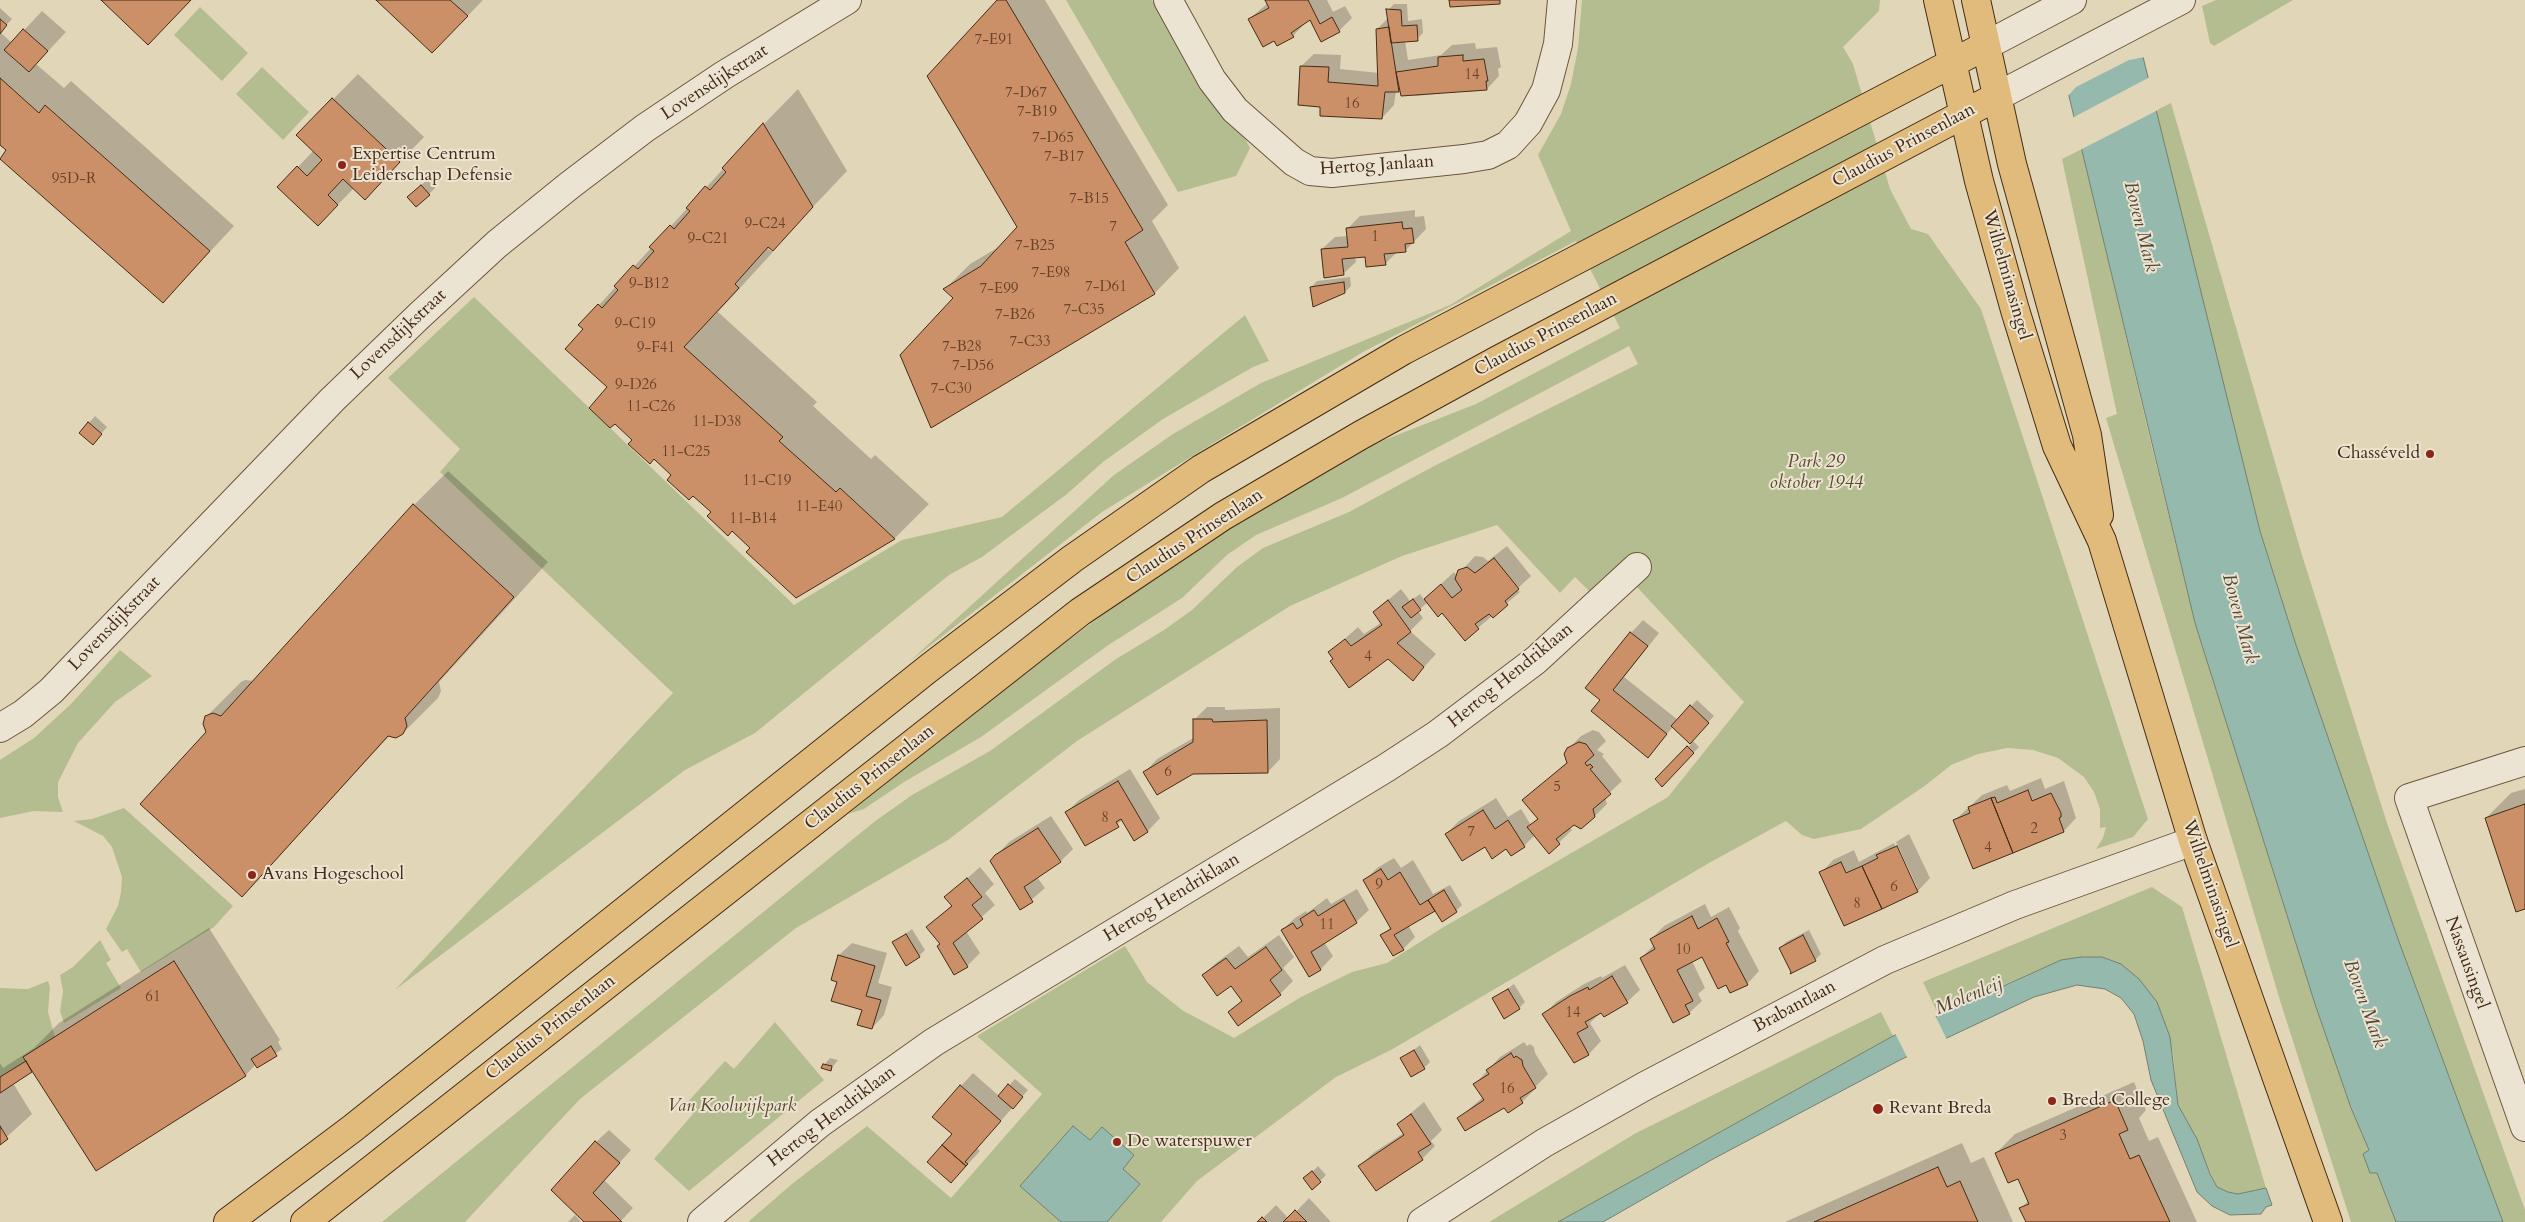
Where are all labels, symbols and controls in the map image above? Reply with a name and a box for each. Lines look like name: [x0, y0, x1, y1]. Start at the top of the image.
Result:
house number: 7-E91: [975, 32, 1013, 50]
street label: Lovensdijkstraat: [658, 40, 772, 126]
house number: 14: [1464, 67, 1480, 85]
house number: 7-D67: [1005, 85, 1047, 103]
house number: 16: [1344, 96, 1360, 114]
street label: Claudius Prinsenlaan: [1829, 99, 1979, 193]
house number: 7-B19: [1017, 104, 1057, 122]
house number: 7-D65: [1032, 130, 1074, 148]
place label: Expertise Centrum Leiderschap Defensie: [352, 144, 513, 186]
house number: 7-B17: [1044, 149, 1084, 167]
street label: Hertog Janlaan: [1319, 151, 1435, 181]
marker: Expertise Centrum Leiderschap Defensie: [336, 159, 348, 171]
house number: 95D-R: [52, 171, 96, 189]
water label: Boven Mark: [2118, 179, 2162, 275]
house number: 7-B15: [1069, 191, 1109, 209]
street label: Wilhelminasingel: [1977, 207, 2035, 343]
house number: 9-C24: [744, 216, 786, 234]
house number: 7: [1109, 219, 1117, 237]
house number: 1: [1371, 229, 1379, 247]
house number: 9-C21: [687, 231, 729, 249]
house number: 7-B25: [1015, 238, 1055, 256]
house number: 7-E98: [1032, 265, 1070, 283]
house number: 9-B12: [629, 276, 669, 294]
house number: 7-D61: [1085, 279, 1127, 297]
house number: 7-E99: [980, 281, 1018, 299]
street label: Lovensdijkstraat: [347, 285, 451, 385]
street label: Claudius Prinsenlaan: [1471, 288, 1621, 382]
house number: 7-C35: [1063, 302, 1105, 320]
house number: 7-B26: [995, 307, 1035, 325]
house number: 9-C19: [614, 316, 656, 334]
house number: 7-C33: [1009, 334, 1051, 352]
house number: 7-B28: [942, 339, 982, 357]
house number: 9-F41: [637, 340, 675, 358]
house number: 7-D56: [952, 358, 994, 376]
house number: 9-D26: [615, 377, 657, 395]
house number: 7-C30: [930, 381, 972, 399]
house number: 11-C26: [627, 399, 675, 417]
house number: 11-D38: [692, 414, 742, 432]
place label: Chasséveld: [2337, 443, 2420, 465]
house number: 11-C25: [662, 444, 710, 462]
marker: Chasséveld: [2424, 448, 2436, 460]
park label: Park 29 oktober 1944: [1769, 452, 1863, 494]
house number: 11-C19: [743, 473, 791, 491]
street label: Claudius Prinsenlaan: [1123, 485, 1267, 589]
house number: 11-E40: [796, 499, 842, 517]
house number: 11-B14: [729, 511, 777, 529]
water label: Boven Mark: [2216, 571, 2262, 667]
street label: Lovensdijkstraat: [65, 572, 165, 676]
street label: Hertog Hendriklaan: [1444, 619, 1578, 733]
house number: 4: [1364, 649, 1372, 667]
street label: Claudius Prinsenlaan: [801, 721, 939, 835]
house number: 6: [1164, 764, 1172, 782]
house number: 5: [1553, 779, 1561, 797]
house number: 8: [1101, 810, 1109, 828]
street label: Wilhelminasingel: [2177, 817, 2241, 951]
house number: 2: [2030, 821, 2038, 839]
house number: 7: [1467, 824, 1475, 842]
house number: 4: [1984, 840, 1992, 858]
street label: Hertog Hendriklaan: [1100, 849, 1244, 947]
place label: Avans Hogeschool: [262, 864, 404, 886]
marker: Avans Hogeschool: [246, 869, 258, 881]
house number: 9: [1375, 877, 1383, 895]
house number: 6: [1890, 879, 1898, 897]
house number: 8: [1853, 896, 1861, 914]
street label: Nassausingel: [2439, 914, 2493, 1012]
house number: 11: [1319, 917, 1335, 935]
house number: 10: [1675, 942, 1691, 960]
water label: Boven Mark: [2337, 957, 2391, 1051]
street label: Claudius Prinsenlaan: [482, 971, 620, 1085]
water label: Molenleij: [1932, 973, 2006, 1021]
street label: Brabantlaan: [1750, 976, 1840, 1038]
house number: 61: [145, 989, 161, 1007]
house number: 14: [1565, 1005, 1581, 1023]
street label: Hertog Hendriklaan: [764, 1062, 900, 1172]
house number: 16: [1499, 1081, 1515, 1099]
place label: Breda College: [2062, 1090, 2170, 1112]
marker: Breda College: [2046, 1095, 2058, 1107]
park label: Van Koolwijkpark: [668, 1096, 796, 1118]
place label: Revant Breda: [1889, 1098, 1992, 1120]
marker: Revant Breda: [1871, 1102, 1885, 1116]
house number: 3: [2059, 1128, 2067, 1146]
place label: De waterspuwer: [1127, 1131, 1252, 1153]
marker: De waterspuwer: [1111, 1136, 1123, 1148]

